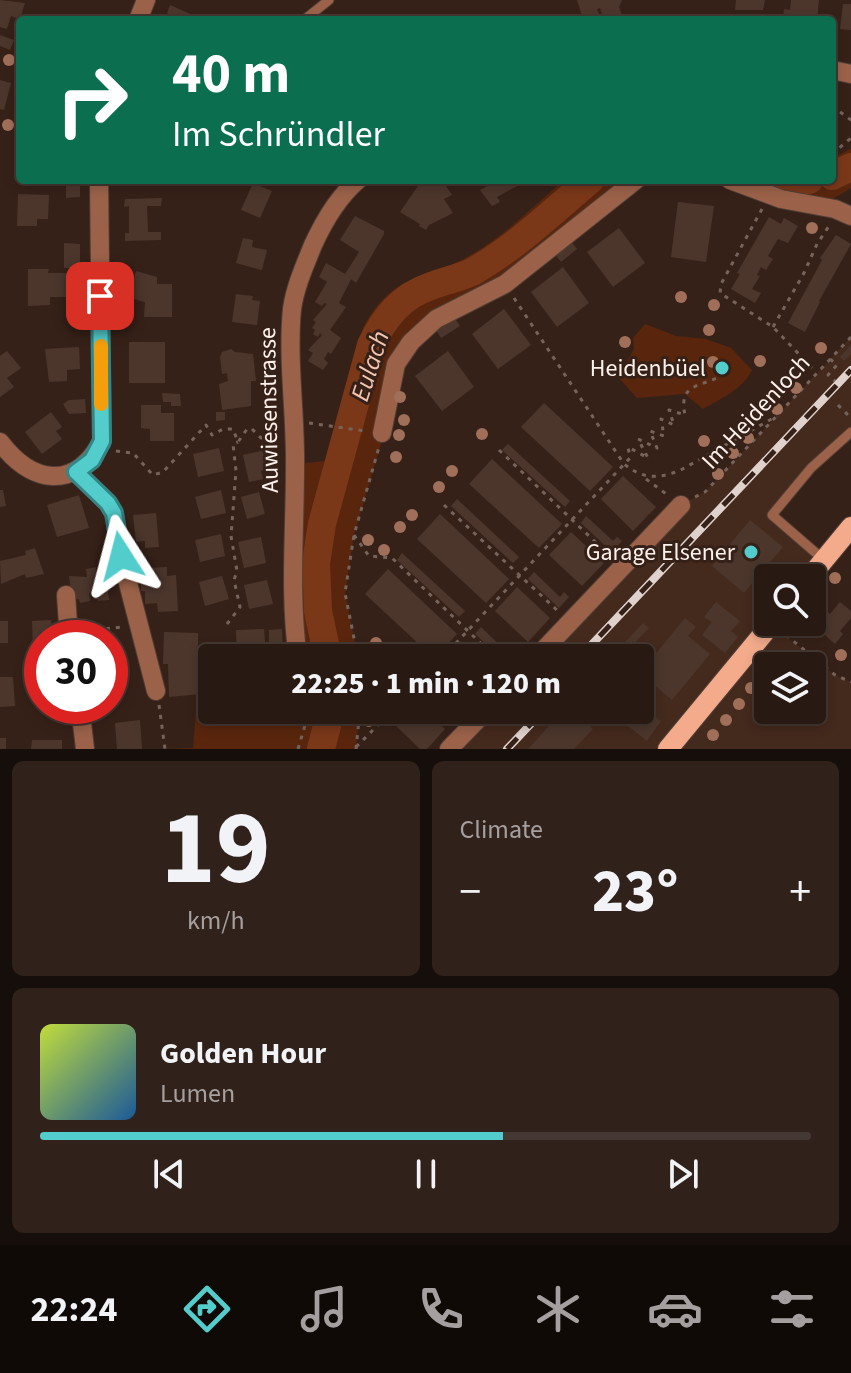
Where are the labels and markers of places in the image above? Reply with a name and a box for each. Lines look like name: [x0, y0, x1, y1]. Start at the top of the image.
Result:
pin: [66, 262, 134, 330]
place label: Heidenbüel: [590, 351, 706, 386]
marker: Heidenbüel: [713, 359, 731, 377]
place label: Garage Elsener: [586, 535, 736, 570]
marker: Garage Elsener: [742, 543, 760, 561]

